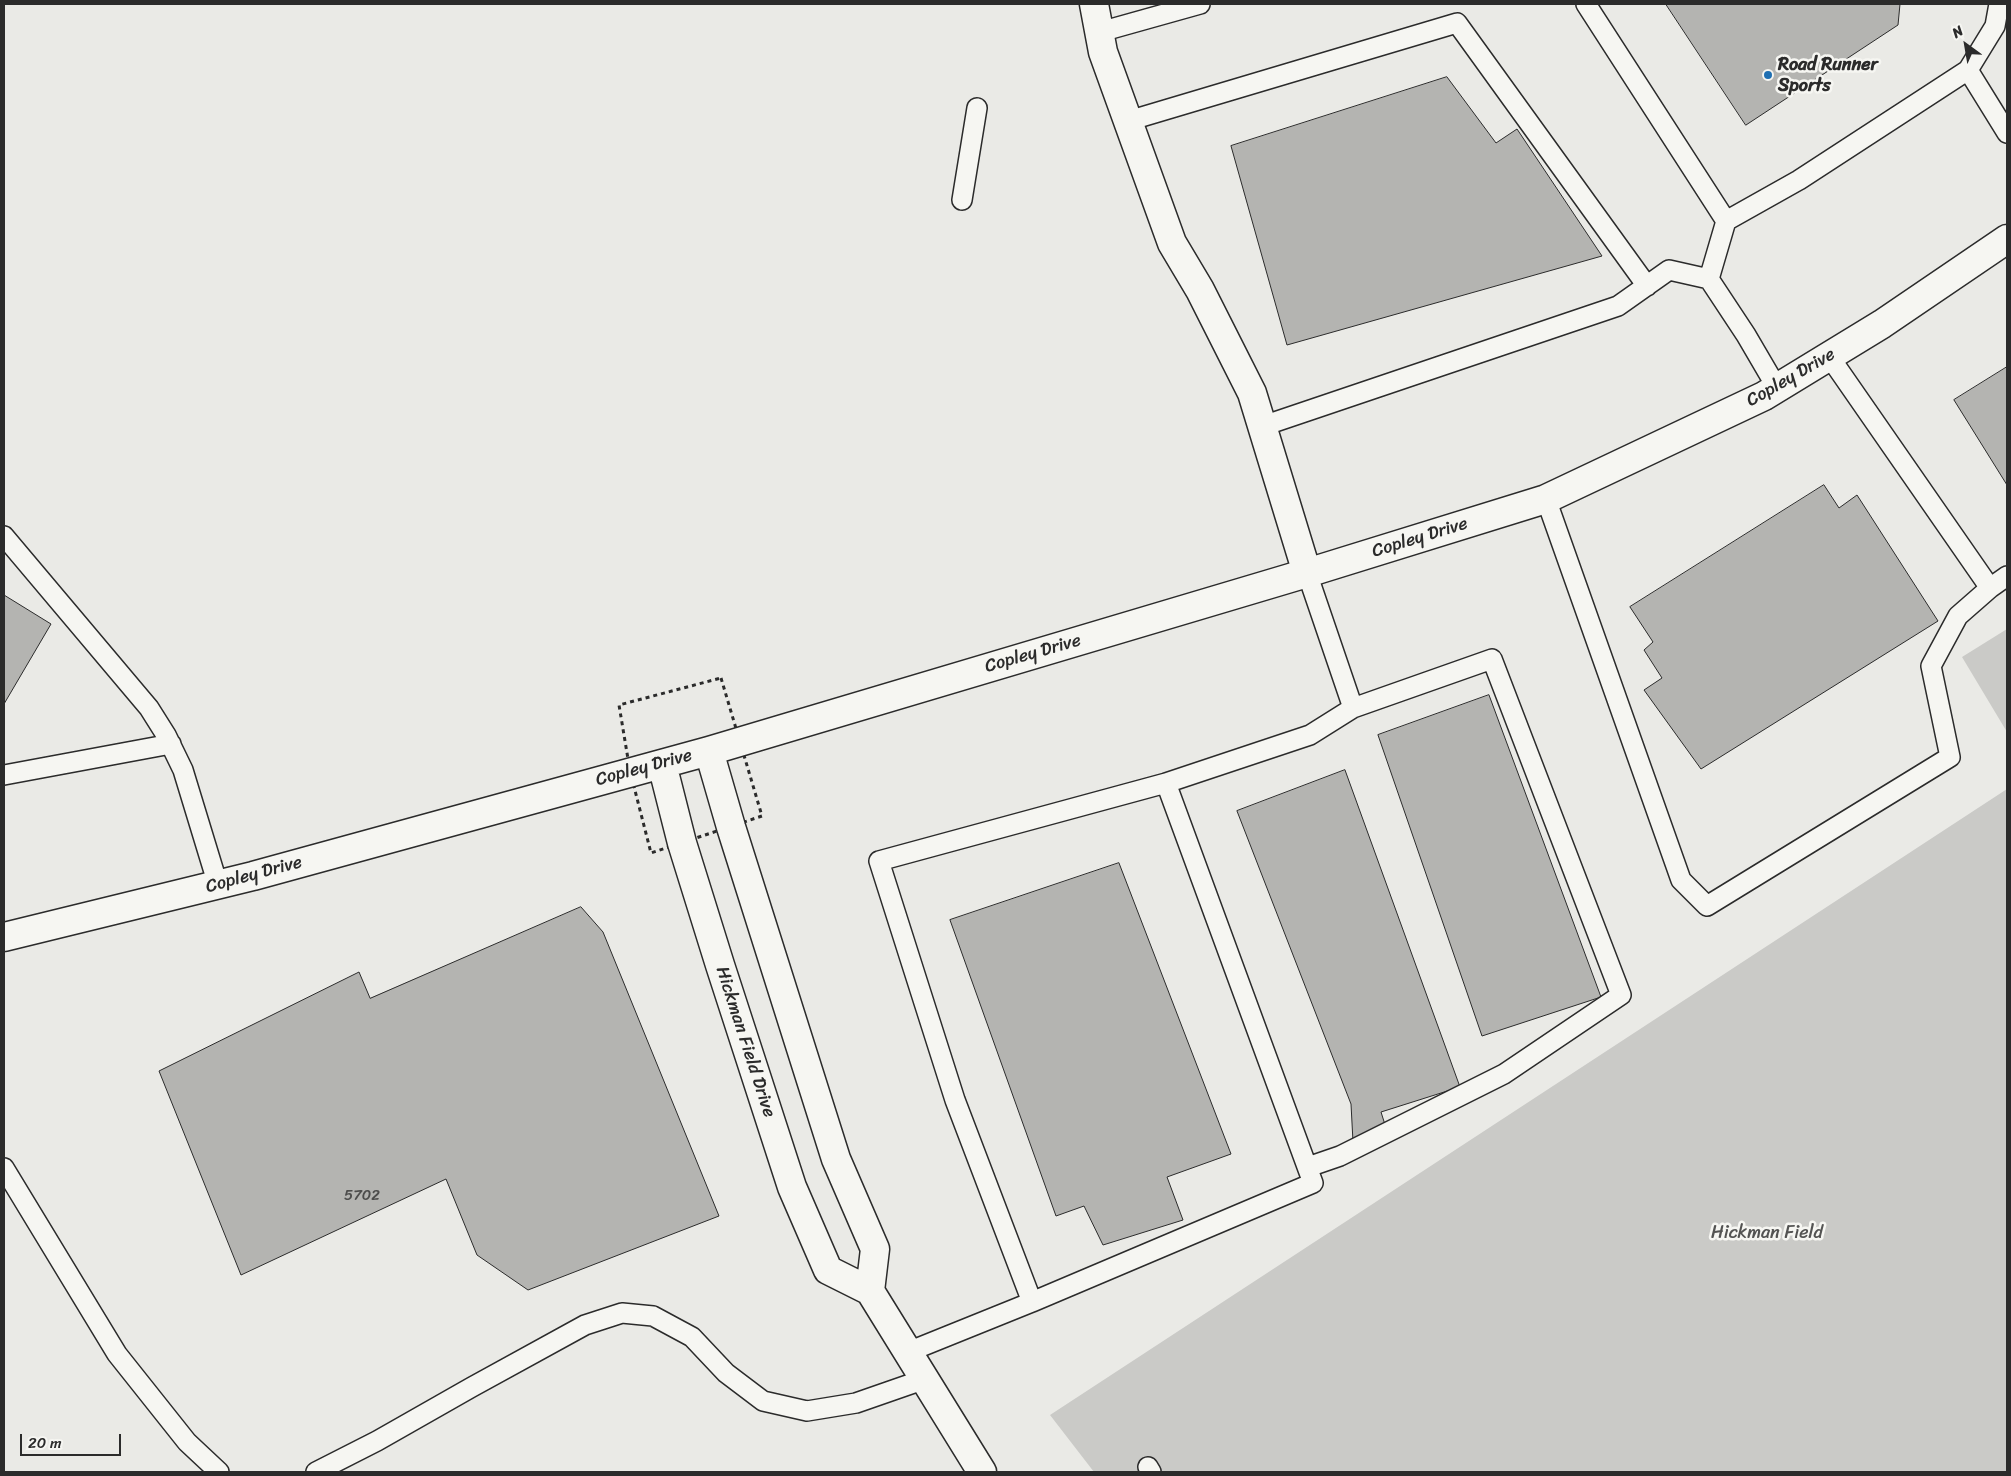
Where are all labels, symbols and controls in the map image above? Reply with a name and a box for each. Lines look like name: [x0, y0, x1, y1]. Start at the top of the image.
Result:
text: N: [1947, 19, 1969, 45]
north arrow: [1941, 20, 1991, 70]
place label: Road Runner Sports: [1778, 54, 1878, 96]
marker: Road Runner Sports: [1762, 69, 1774, 81]
street label: Copley Drive: [1743, 344, 1839, 412]
street label: Copley Drive: [1370, 513, 1470, 563]
street label: Copley Drive: [982, 630, 1084, 678]
street label: Copley Drive: [593, 745, 695, 791]
street label: Copley Drive: [203, 852, 305, 898]
street label: Hickman Field Drive: [710, 964, 780, 1120]
house number: 5702: [344, 1187, 380, 1205]
park label: Hickman Field: [1711, 1222, 1823, 1244]
scale bar: [22, 1424, 124, 1456]
text: 20 m: [28, 1430, 62, 1456]

